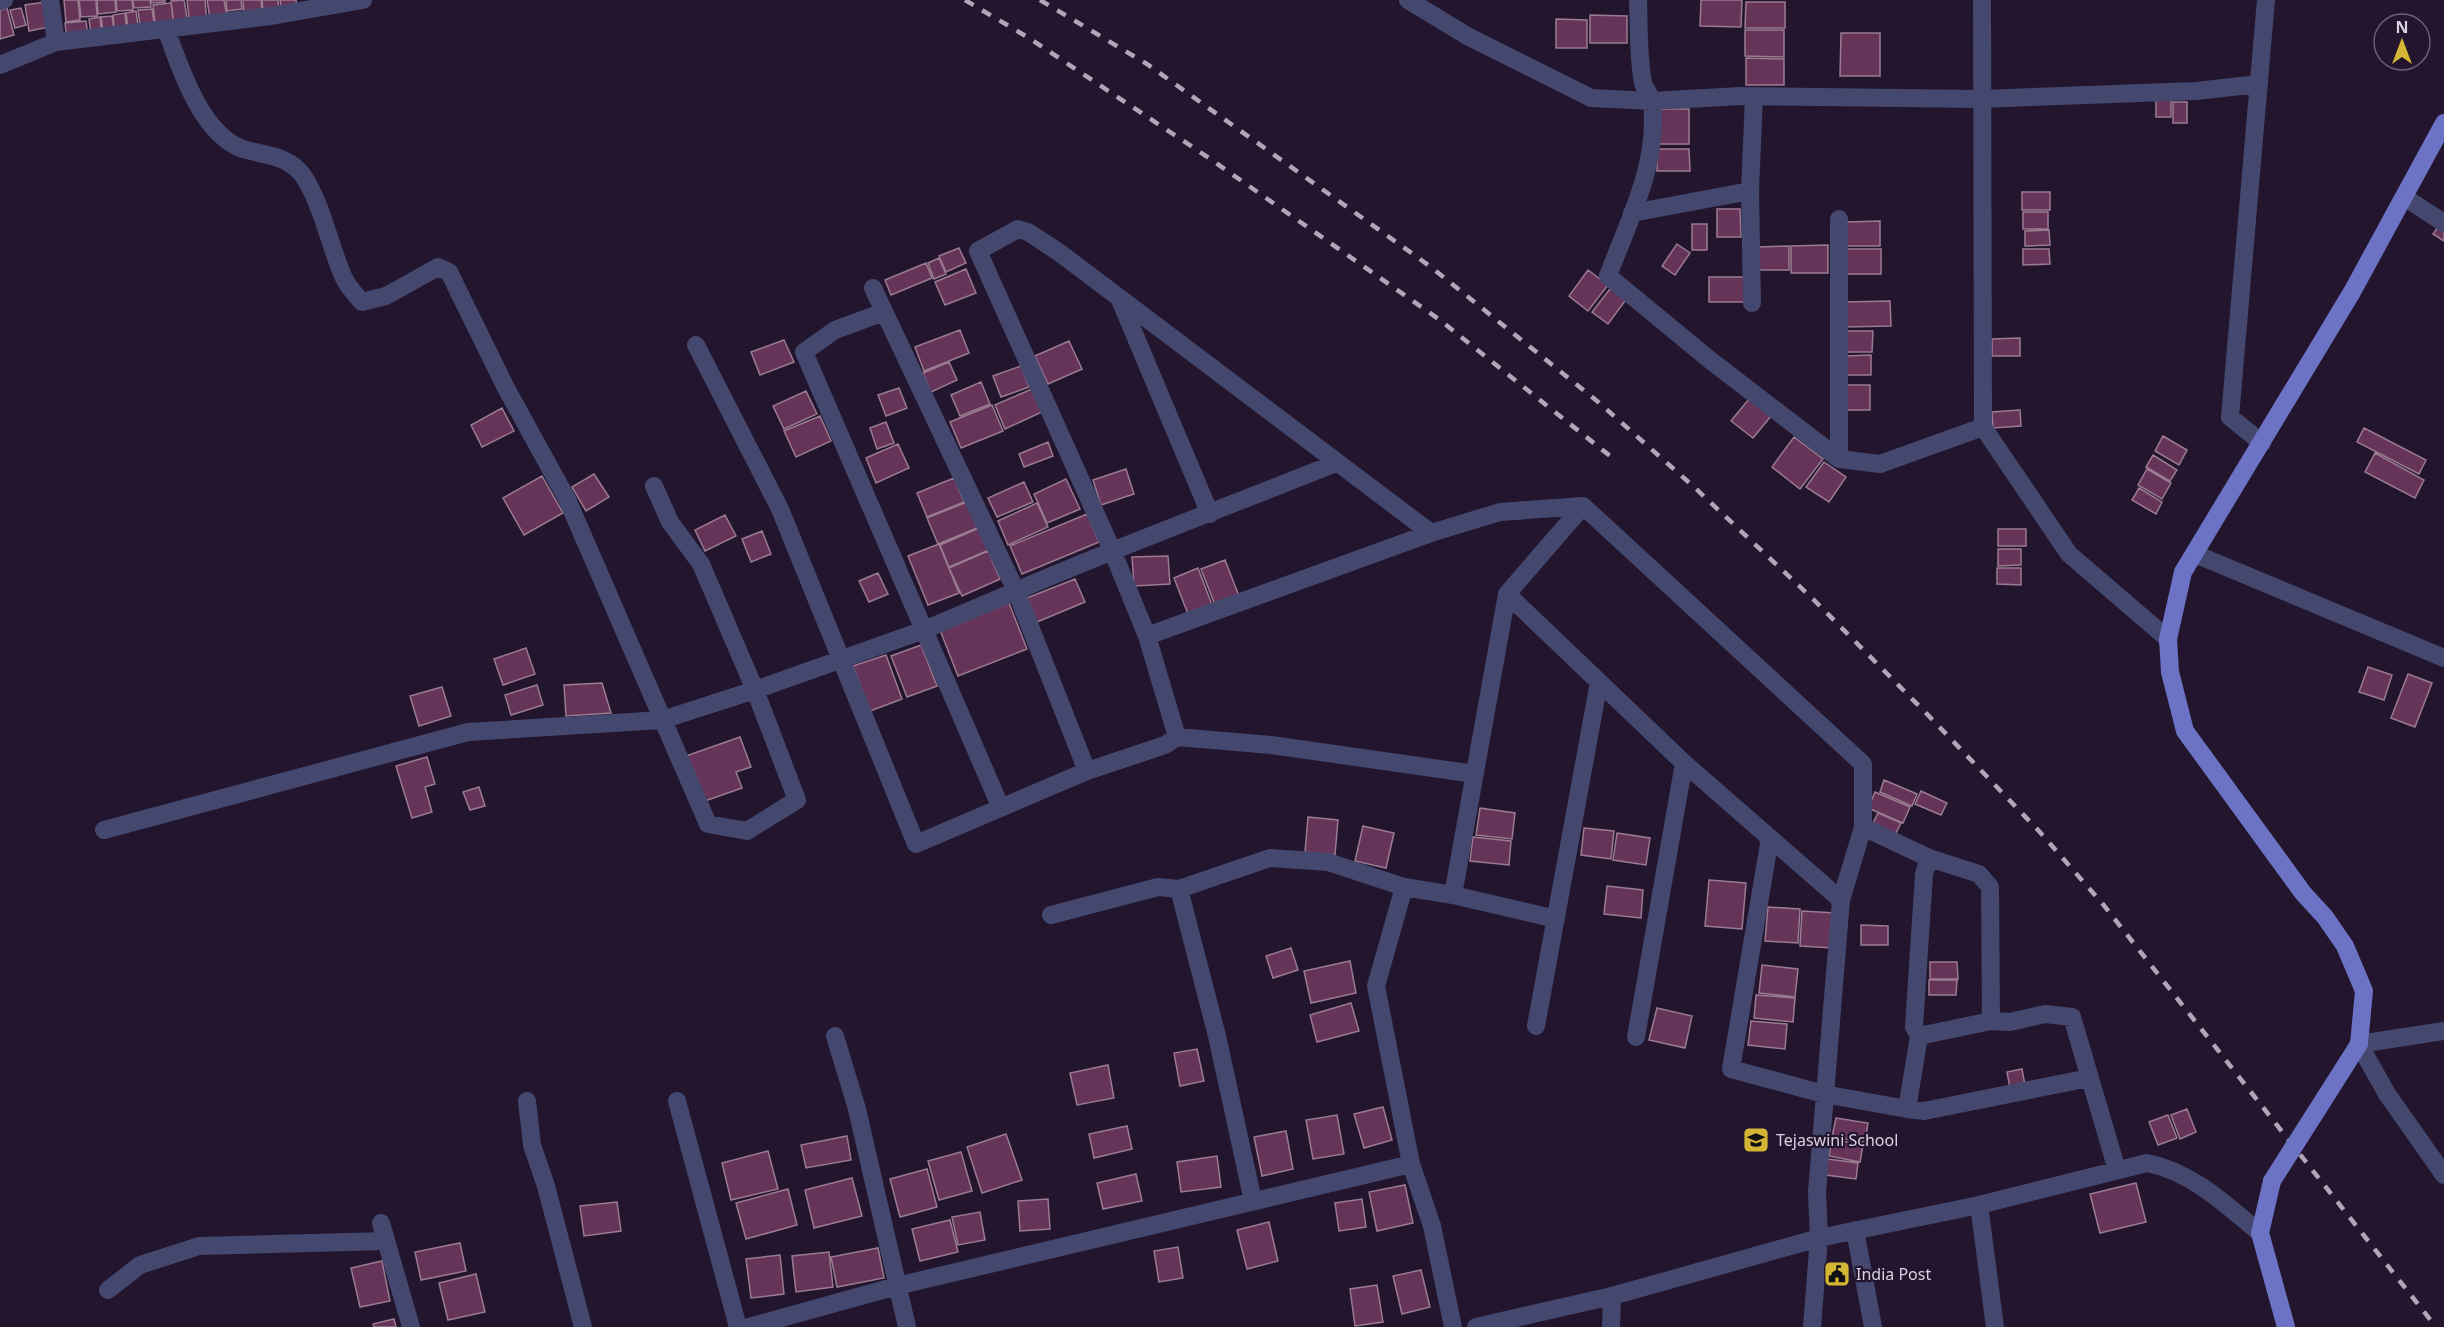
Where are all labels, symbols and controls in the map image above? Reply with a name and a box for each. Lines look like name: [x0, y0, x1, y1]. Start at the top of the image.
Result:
north arrow: [2372, 12, 2432, 72]
text: N: [2395, 16, 2409, 38]
school or university icon: Tejaswini School: [1741, 1125, 1771, 1155]
place label: Tejaswini School: [1776, 1129, 1898, 1151]
public building icon: India Post: [1822, 1259, 1852, 1289]
place label: India Post: [1856, 1263, 1931, 1285]

